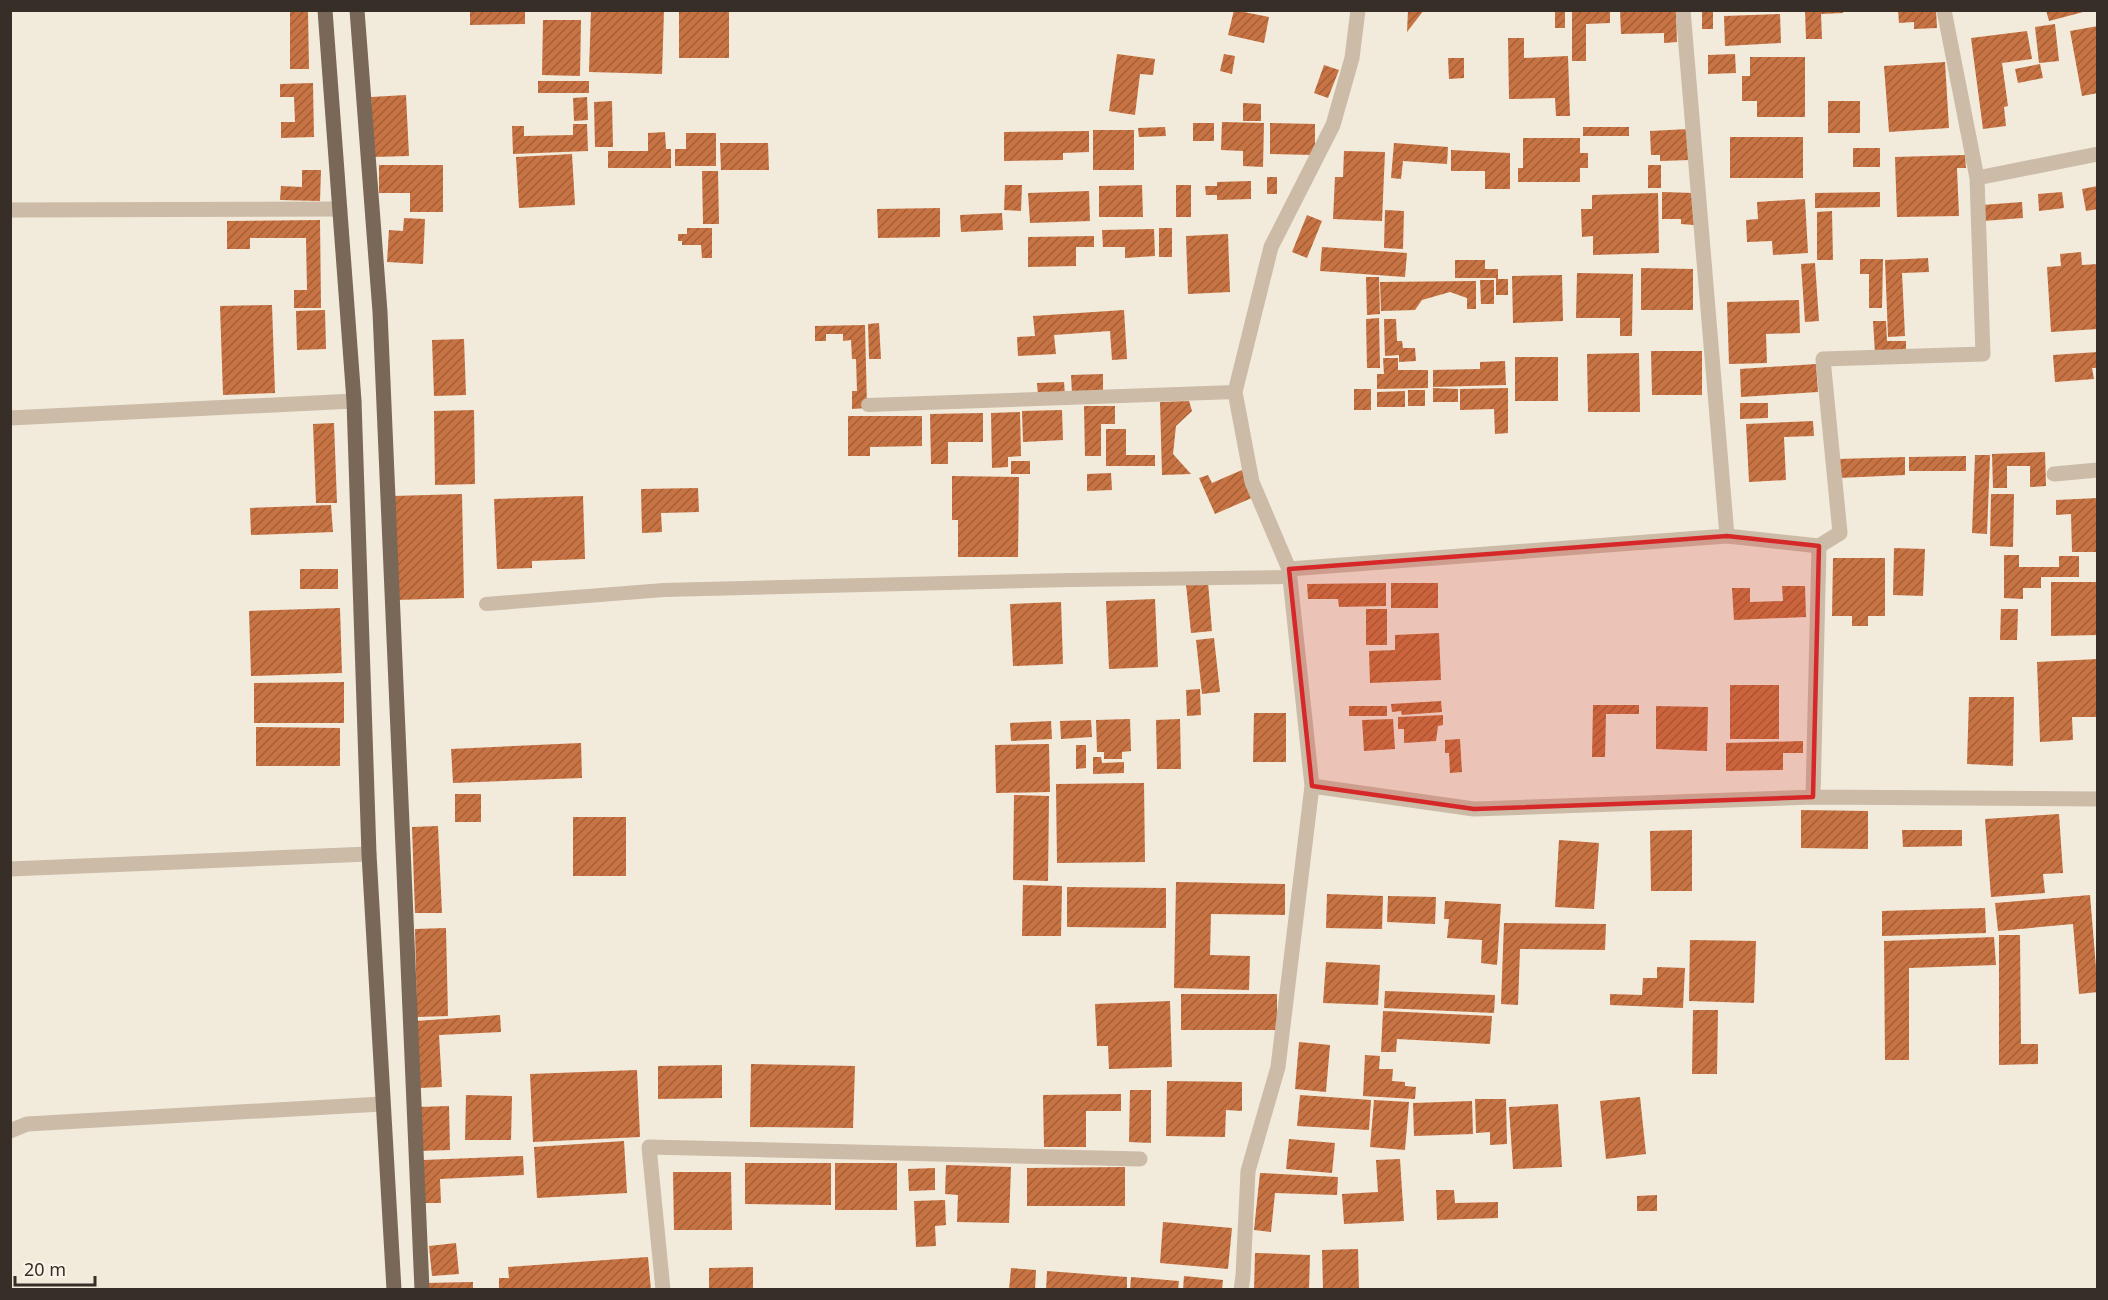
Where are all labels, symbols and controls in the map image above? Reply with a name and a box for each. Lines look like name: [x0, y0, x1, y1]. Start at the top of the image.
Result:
scale bar: [15, 1249, 94, 1287]
text: 20 m: [24, 1257, 66, 1281]

